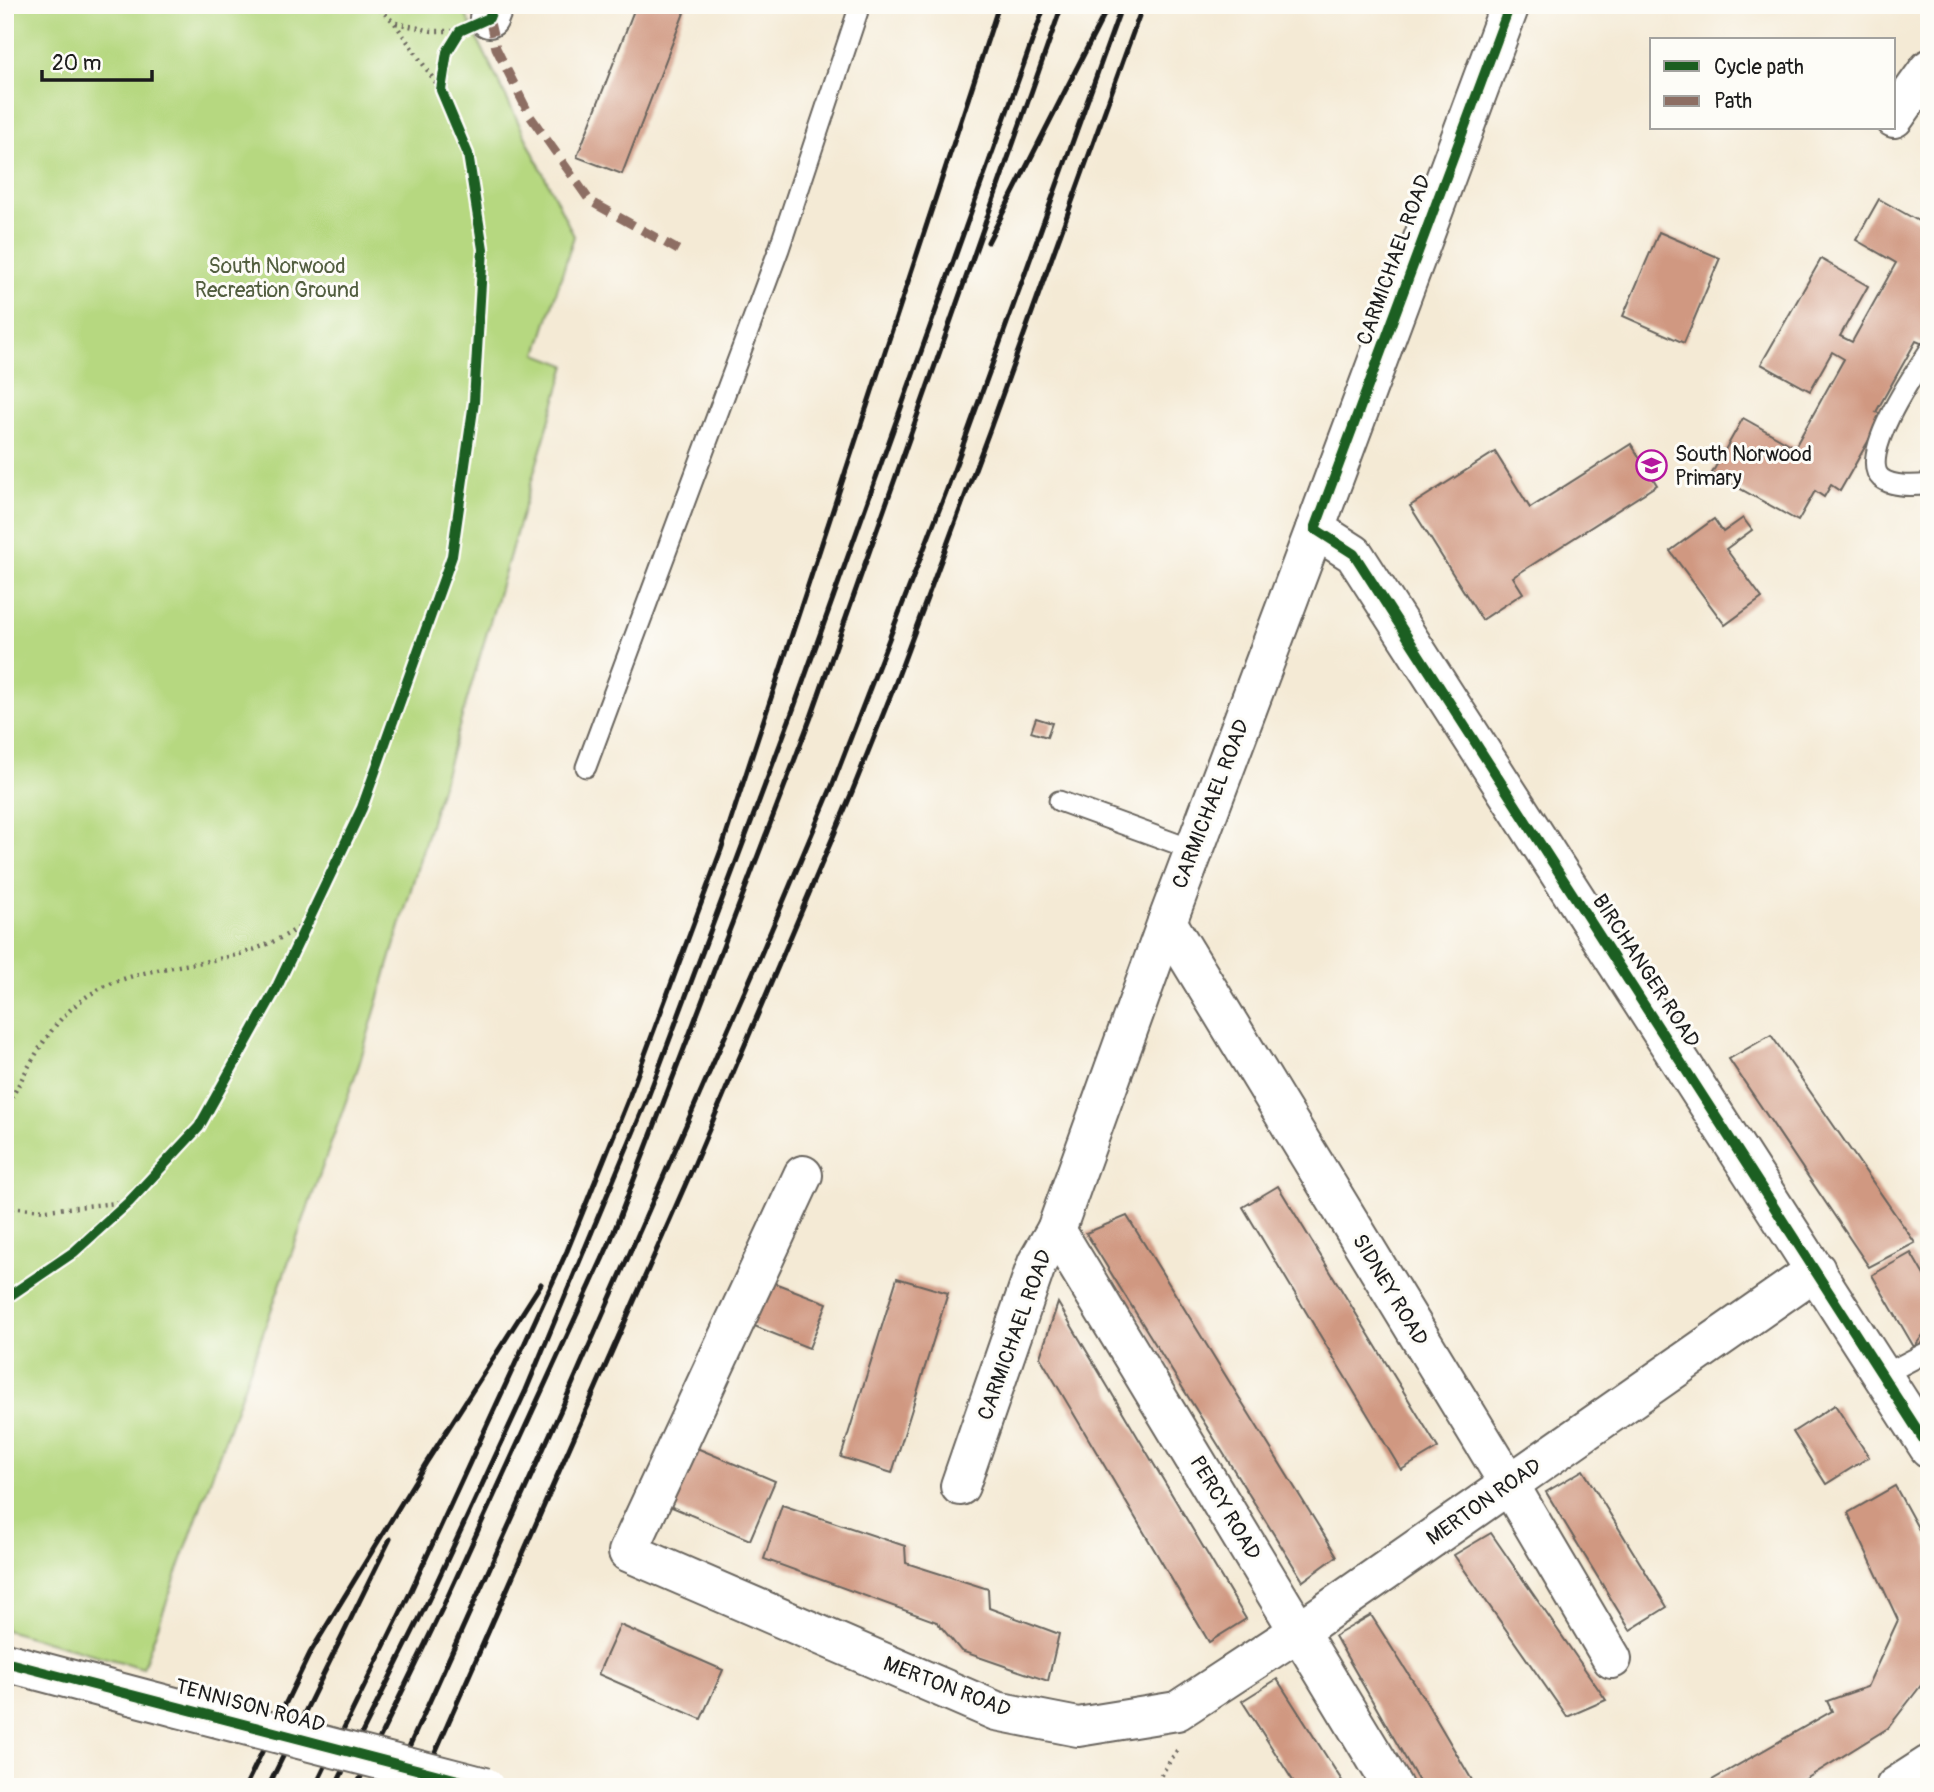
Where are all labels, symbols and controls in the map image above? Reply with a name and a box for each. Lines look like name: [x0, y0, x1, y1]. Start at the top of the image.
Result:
scale bar: [42, 38, 152, 82]
legend: [1650, 38, 1896, 130]
text: 20 m: [52, 50, 101, 77]
text: Cycle path: [1714, 54, 1804, 81]
text: Path: [1714, 88, 1752, 115]
street label: CARMICHAEL ROAD: [1351, 171, 1437, 349]
park label: South Norwood Recreation Ground: [195, 253, 359, 304]
place label: South Norwood Primary: [1675, 441, 1812, 492]
school or university icon: South Norwood Primary: [1635, 449, 1669, 483]
street label: CARMICHAEL ROAD: [1166, 715, 1256, 893]
street label: BIRCHANGER ROAD: [1586, 889, 1706, 1053]
street label: SIDNEY ROAD: [1346, 1229, 1434, 1351]
street label: CARMICHAEL ROAD: [972, 1246, 1058, 1424]
street label: PERCY ROAD: [1183, 1451, 1267, 1565]
street label: MERTON ROAD: [1421, 1452, 1547, 1552]
street label: MERTON ROAD: [880, 1650, 1014, 1724]
street label: TENNISON ROAD: [172, 1673, 328, 1739]

